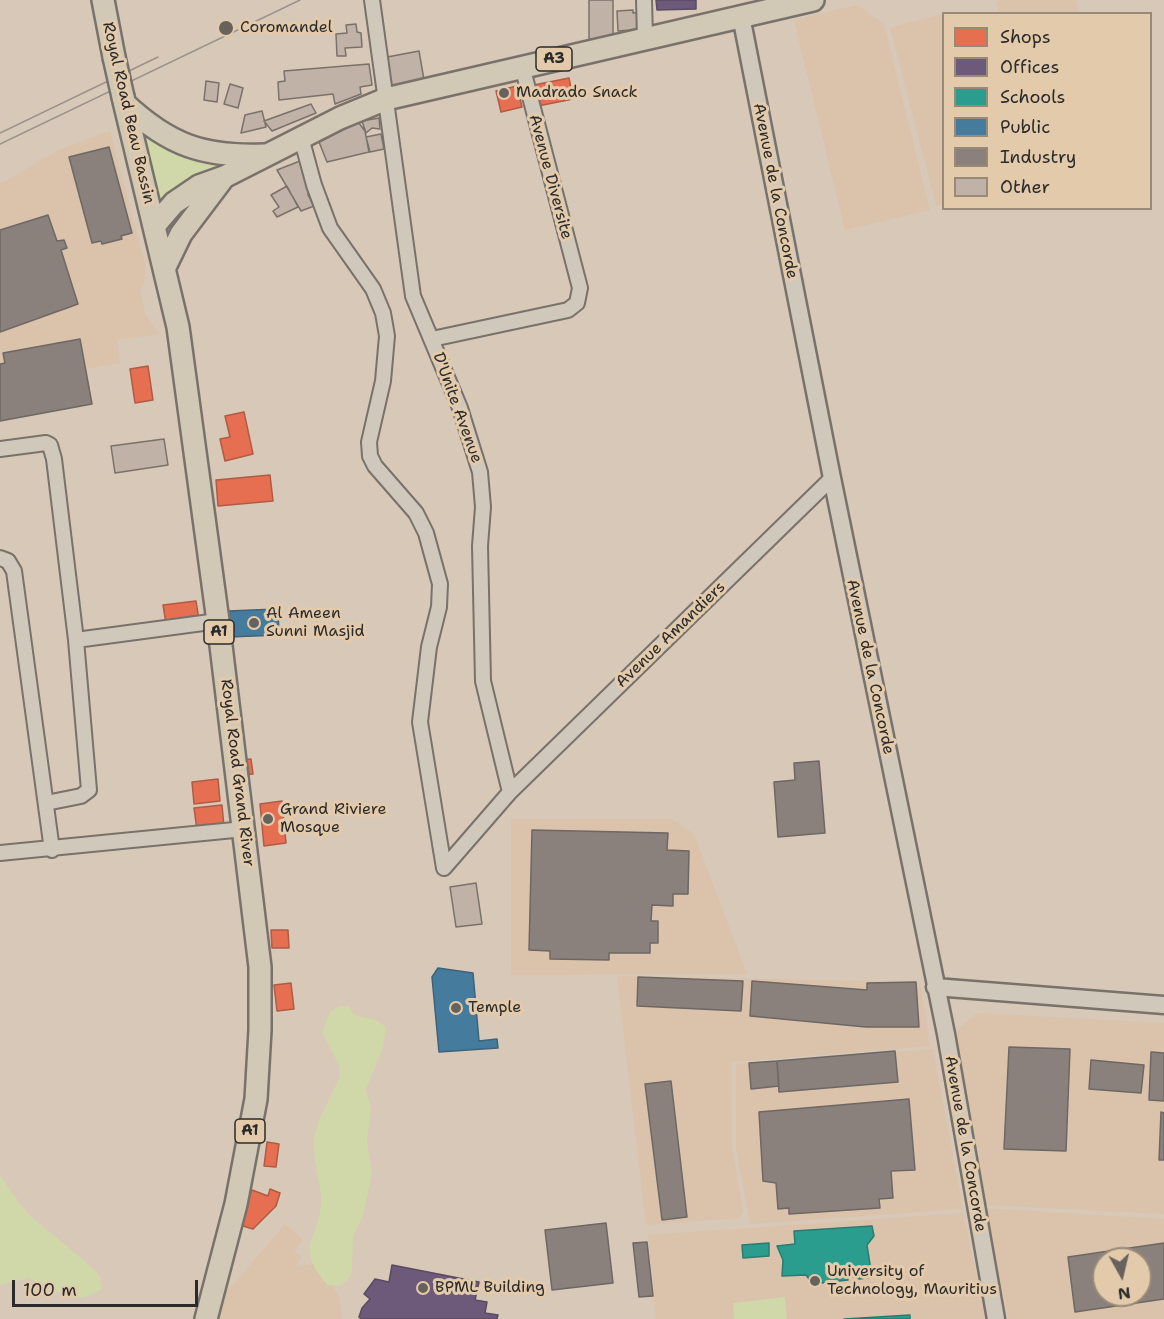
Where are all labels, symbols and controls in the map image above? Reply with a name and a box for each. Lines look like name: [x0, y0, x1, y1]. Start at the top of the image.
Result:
legend: [942, 12, 1152, 210]
place label: Coromandel: [240, 18, 333, 38]
marker: Coromandel: [217, 19, 235, 37]
street label: Royal Road Beau Bassin: [98, 20, 158, 206]
text: Shops: [1000, 25, 1051, 49]
road number: A3: [536, 47, 572, 71]
text: Offices: [1000, 55, 1059, 79]
place label: Madrado Snack: [516, 83, 638, 103]
text: Schools: [1000, 85, 1066, 109]
marker: Madrado Snack: [497, 86, 511, 100]
street label: Avenue de la Concorde: [749, 102, 801, 280]
street label: Avenue Diversite: [524, 113, 576, 241]
text: Public: [1000, 115, 1050, 139]
text: Industry: [1000, 145, 1076, 169]
text: Other: [1000, 175, 1050, 199]
street label: D'Unite Avenue: [428, 350, 486, 466]
street label: Avenue Amandiers: [612, 578, 730, 692]
street label: Avenue de la Concorde: [842, 578, 898, 756]
place label: Al Ameen Sunni Masjid: [266, 604, 365, 642]
marker: Al Ameen Sunni Masjid: [247, 616, 261, 630]
road number: A1: [204, 620, 234, 644]
street label: Royal Road Grand River: [216, 678, 258, 868]
place label: Grand Riviere Mosque: [280, 800, 387, 838]
marker: Grand Riviere Mosque: [261, 812, 275, 826]
place label: Temple: [468, 998, 521, 1018]
marker: Temple: [449, 1001, 463, 1015]
street label: Avenue de la Concorde: [940, 1054, 990, 1234]
road number: A1: [235, 1119, 265, 1143]
north arrow: [1092, 1247, 1152, 1307]
place label: University of Technology, Mauritius: [827, 1262, 997, 1300]
scale bar: [15, 1268, 201, 1306]
marker: University of Technology, Mauritius: [808, 1274, 822, 1288]
text: 100 m: [23, 1278, 77, 1302]
place label: BPML Building: [435, 1278, 545, 1298]
marker: BPML Building: [416, 1281, 430, 1295]
text: N: [1117, 1282, 1132, 1305]

